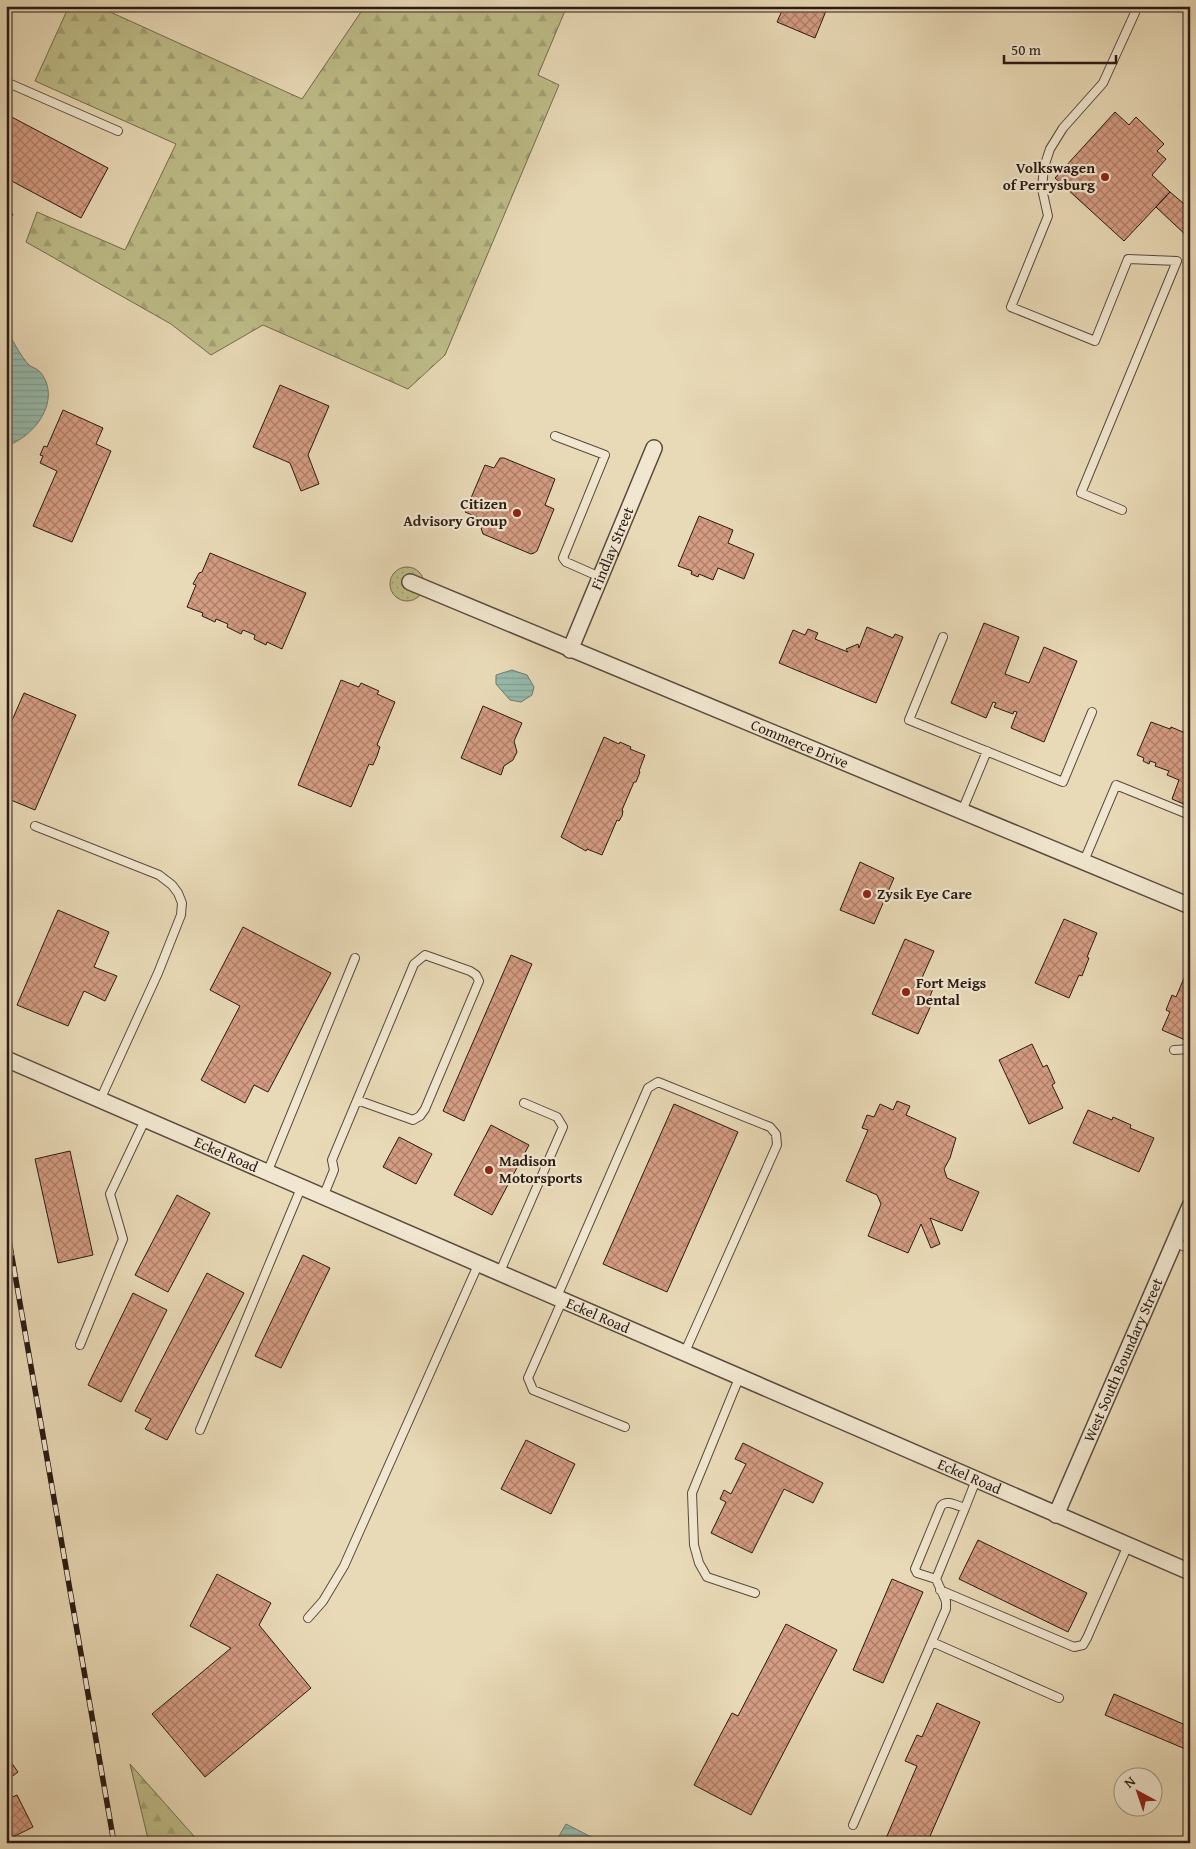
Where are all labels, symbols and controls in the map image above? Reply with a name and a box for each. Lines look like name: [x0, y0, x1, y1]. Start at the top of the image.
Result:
scale bar: [1004, 32, 1116, 64]
text: 50 m: [1011, 39, 1042, 60]
place label: Volkswagen of Perrysburg: [1003, 157, 1095, 195]
marker: Volkswagen of Perrysburg: [1099, 171, 1111, 183]
place label: Citizen Advisory Group: [403, 493, 507, 531]
street label: Findlay Street: [585, 503, 639, 593]
marker: Citizen Advisory Group: [511, 507, 523, 519]
street label: Commerce Drive: [748, 714, 852, 773]
place label: Zysik Eye Care: [877, 883, 972, 904]
marker: Zysik Eye Care: [861, 888, 873, 900]
place label: Fort Meigs Dental: [916, 972, 986, 1010]
marker: Fort Meigs Dental: [900, 986, 912, 998]
street label: Eckel Road: [191, 1131, 261, 1177]
place label: Madison Motorsports: [499, 1150, 582, 1188]
marker: Madison Motorsports: [483, 1164, 495, 1176]
street label: West South Boundary Street: [1078, 1274, 1168, 1445]
street label: Eckel Road: [563, 1292, 633, 1338]
street label: Eckel Road: [935, 1453, 1005, 1499]
north arrow: [1114, 1766, 1164, 1816]
text: N: [1120, 1771, 1140, 1793]

